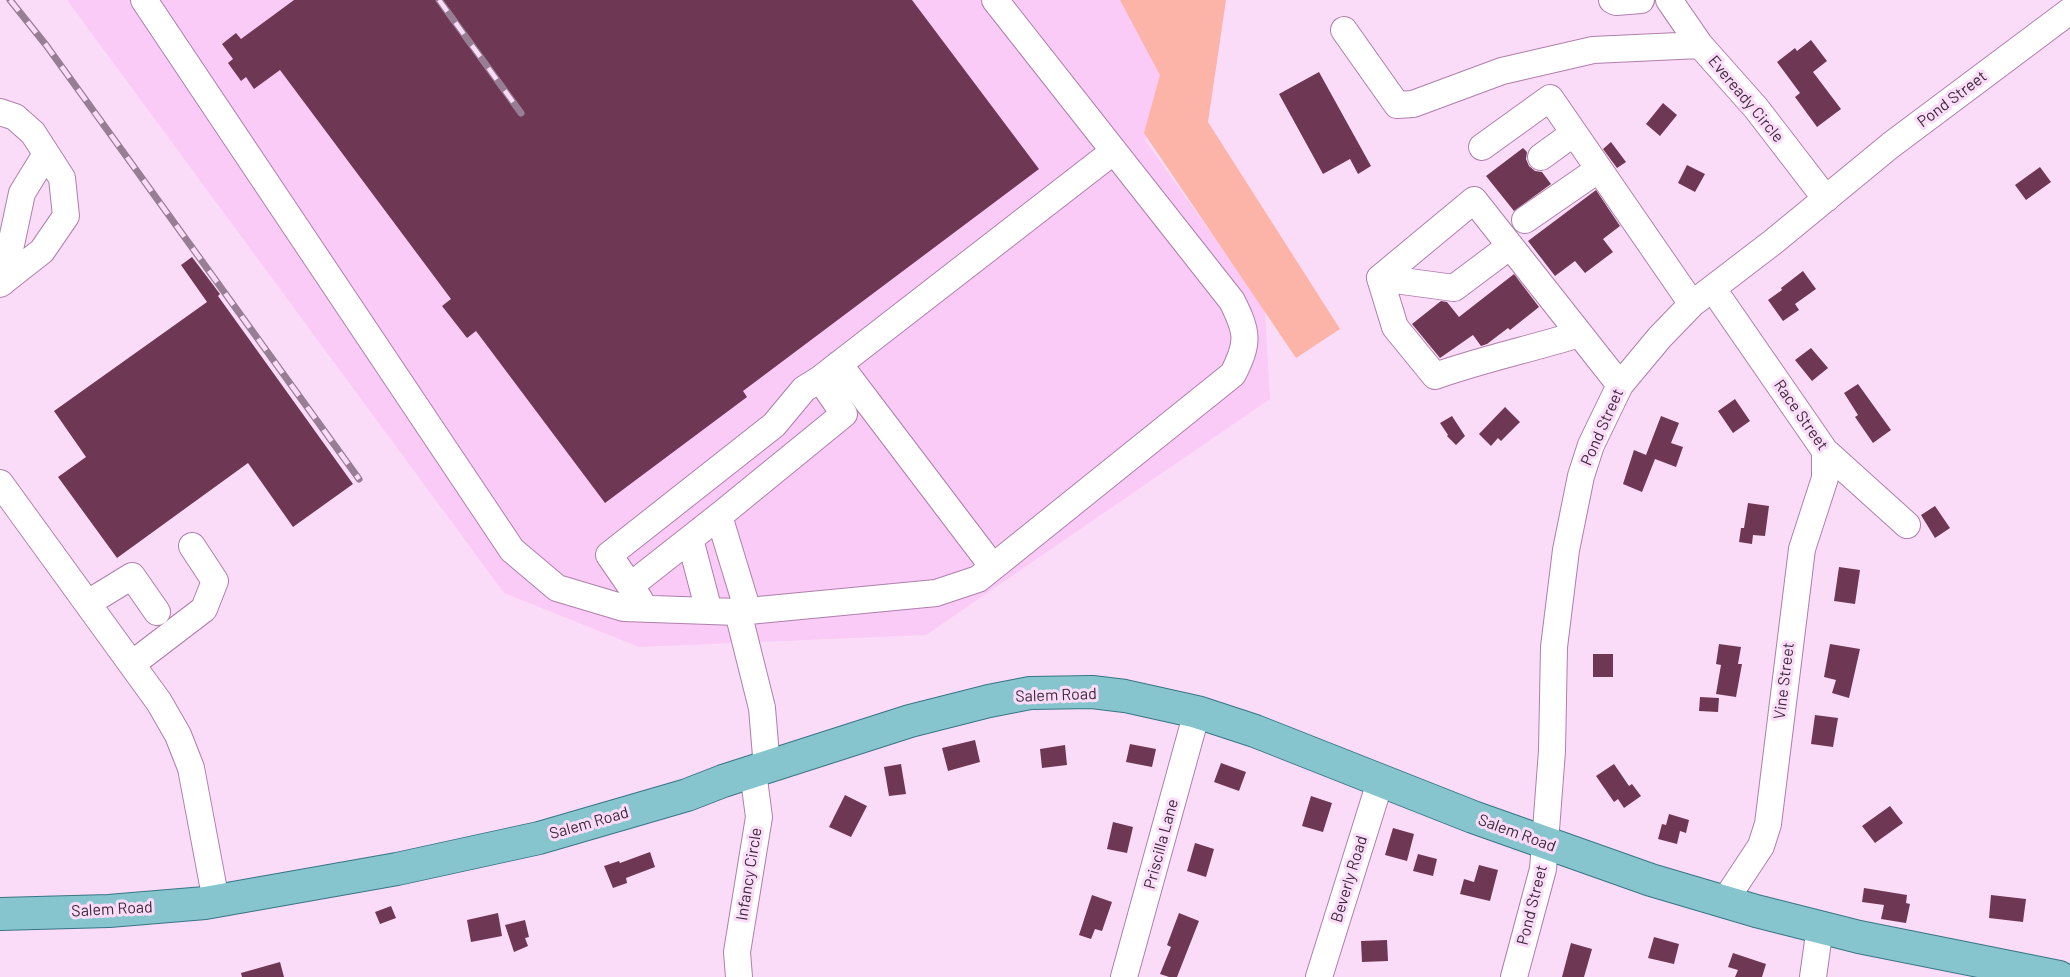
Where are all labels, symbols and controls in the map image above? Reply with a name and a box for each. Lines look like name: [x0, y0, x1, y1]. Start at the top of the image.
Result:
street label: Eveready Circle: [1704, 52, 1788, 146]
street label: Pond Street: [1913, 67, 1991, 131]
street label: Race Street: [1770, 376, 1832, 454]
street label: Pond Street: [1577, 386, 1627, 468]
street label: Vine Street: [1770, 641, 1798, 721]
street label: Salem Road: [1015, 684, 1097, 706]
street label: Priscilla Lane: [1140, 797, 1182, 891]
street label: Salem Road: [547, 803, 631, 843]
street label: Salem Road: [1475, 810, 1559, 856]
street label: Infancy Circle: [732, 826, 766, 922]
street label: Beverly Road: [1327, 833, 1371, 925]
street label: Pond Street: [1513, 863, 1551, 947]
street label: Salem Road: [71, 897, 153, 921]

